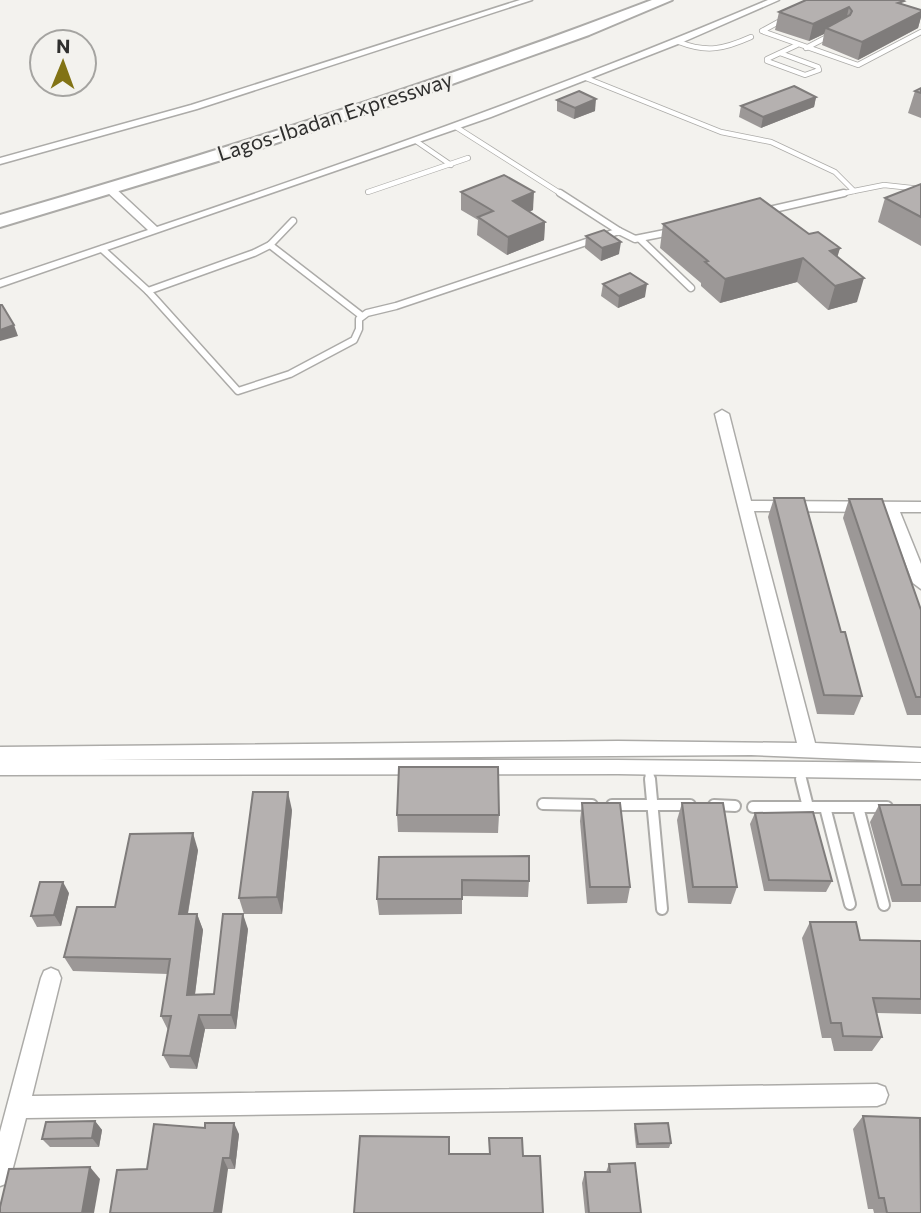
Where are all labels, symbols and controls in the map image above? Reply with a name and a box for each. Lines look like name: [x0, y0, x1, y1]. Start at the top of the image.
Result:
north arrow: [28, 28, 98, 98]
text: N: [56, 34, 71, 57]
street label: Lagos-Ibadan Expressway: [214, 66, 455, 165]

